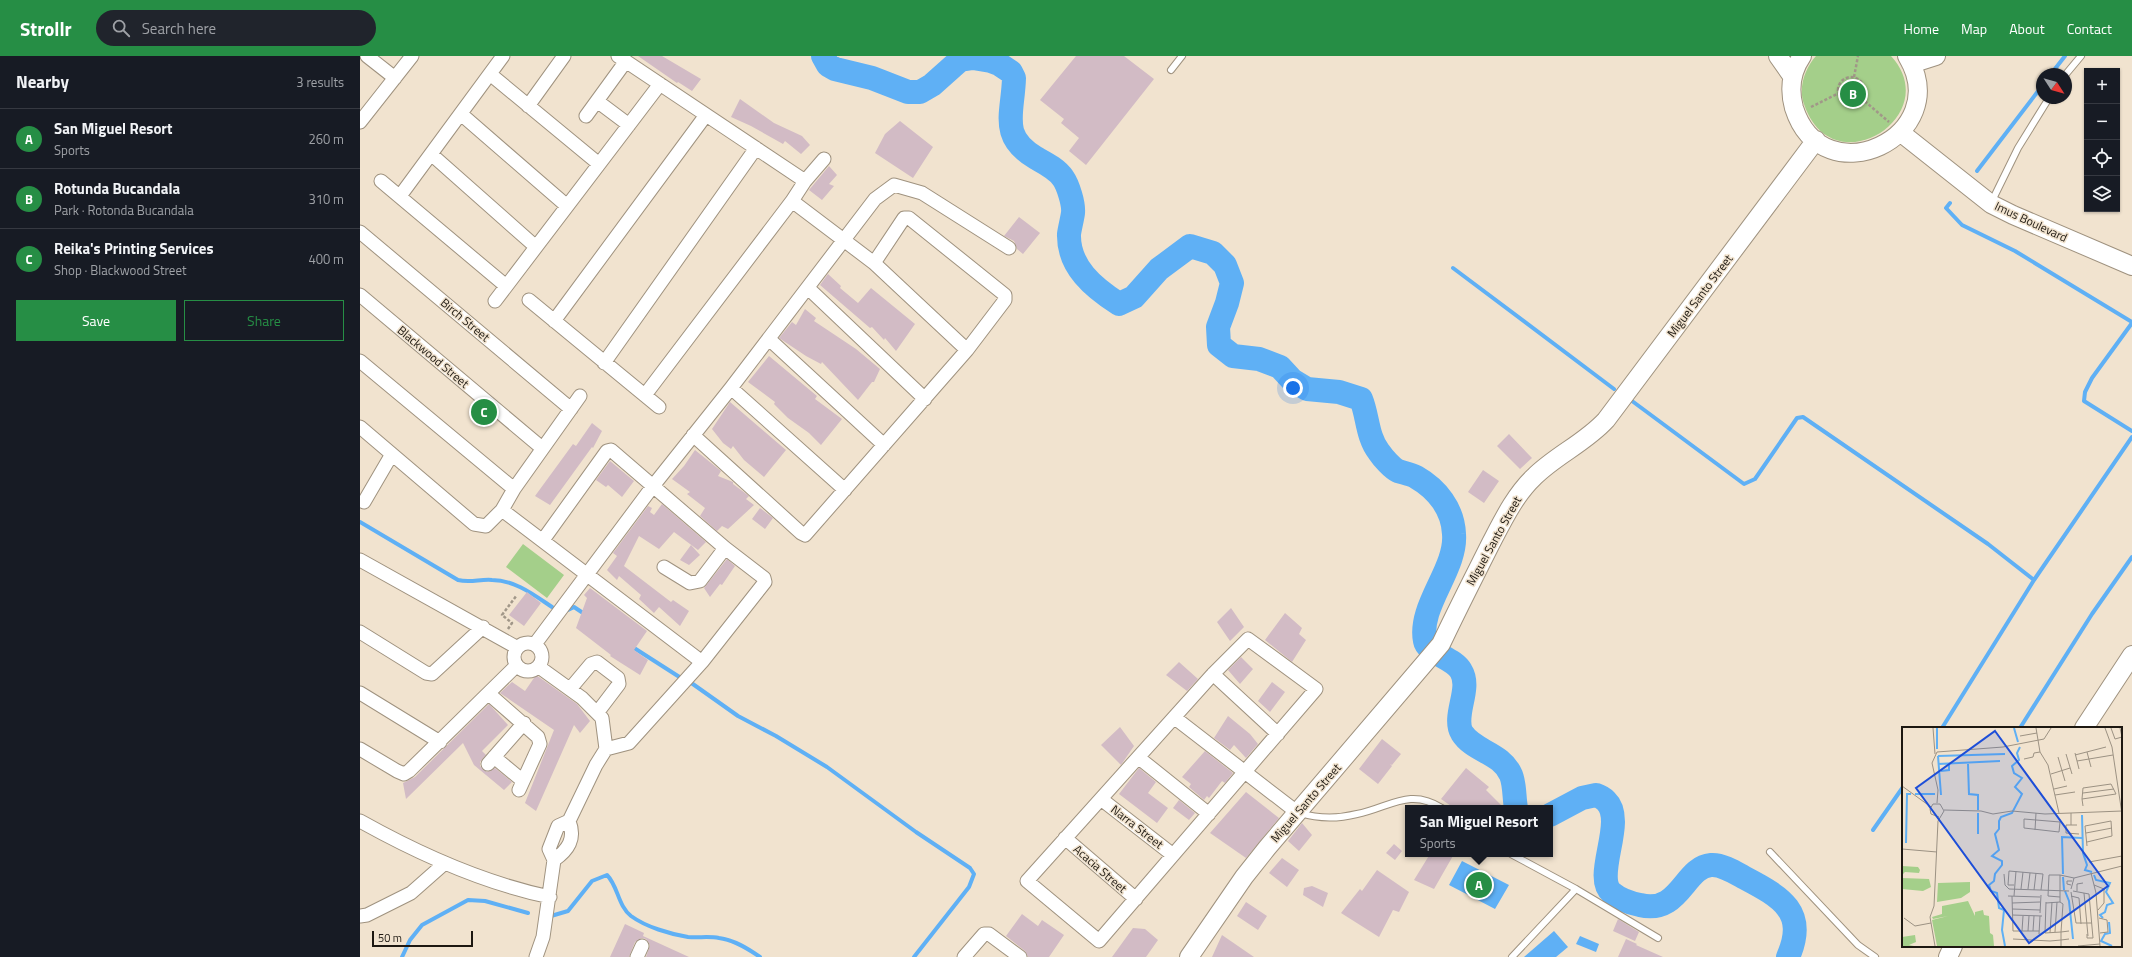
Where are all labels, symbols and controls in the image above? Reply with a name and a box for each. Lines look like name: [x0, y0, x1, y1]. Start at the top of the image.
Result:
search box: [96, 10, 376, 46]
text: Strollr: [20, 14, 72, 43]
icon: search: [110, 17, 132, 39]
text: Search here: [142, 17, 216, 40]
text: Home: [1904, 18, 1939, 39]
text: Map: [1961, 18, 1987, 39]
text: About: [2009, 18, 2045, 39]
text: Contact: [2067, 18, 2112, 39]
north arrow: [2036, 68, 2072, 104]
map controls: [2084, 68, 2120, 212]
button: +: [2084, 68, 2120, 104]
text: Nearby: [16, 69, 69, 95]
text: 3 results: [296, 72, 344, 92]
pin: B: [1840, 79, 1866, 109]
button: −: [2084, 104, 2120, 140]
text: San Miguel Resort: [54, 117, 172, 140]
text: A: [25, 129, 33, 149]
text: 260 m: [308, 129, 344, 149]
text: Sports: [54, 140, 90, 160]
button: locate: [2084, 140, 2120, 176]
button: layers: [2084, 176, 2120, 212]
text: Rotunda Bucandala: [54, 177, 180, 200]
text: B: [25, 189, 33, 209]
text: 310 m: [308, 189, 344, 209]
street label: Imus Boulevard: [1992, 196, 2071, 247]
text: Park · Rotonda Bucandala: [54, 200, 194, 220]
text: Reika's Printing Services: [54, 237, 214, 260]
text: C: [25, 249, 33, 269]
text: 400 m: [308, 249, 344, 269]
street label: Miguel Santo Street: [1662, 250, 1738, 341]
text: Shop · Blackwood Street: [54, 260, 187, 280]
street label: Birch Street: [436, 293, 495, 346]
button: Save: [16, 300, 176, 341]
button: Share: [184, 300, 344, 341]
street label: Blackwood Street: [393, 321, 474, 393]
your location: [1283, 378, 1303, 398]
pin: C: [471, 397, 497, 427]
street label: Miguel Santo Street: [1461, 492, 1526, 589]
inset map: [1902, 727, 2122, 947]
street label: Miguel Santo Street: [1266, 758, 1346, 847]
street label: Narra Street: [1107, 800, 1168, 854]
popup: [1405, 805, 1553, 857]
text: San Miguel Resort: [1420, 810, 1538, 833]
text: Sports: [1420, 833, 1456, 853]
street label: Acacia Street: [1069, 840, 1132, 898]
pin: A: [1466, 870, 1492, 900]
scale bar: [372, 929, 473, 948]
text: 50 m: [378, 930, 402, 946]

